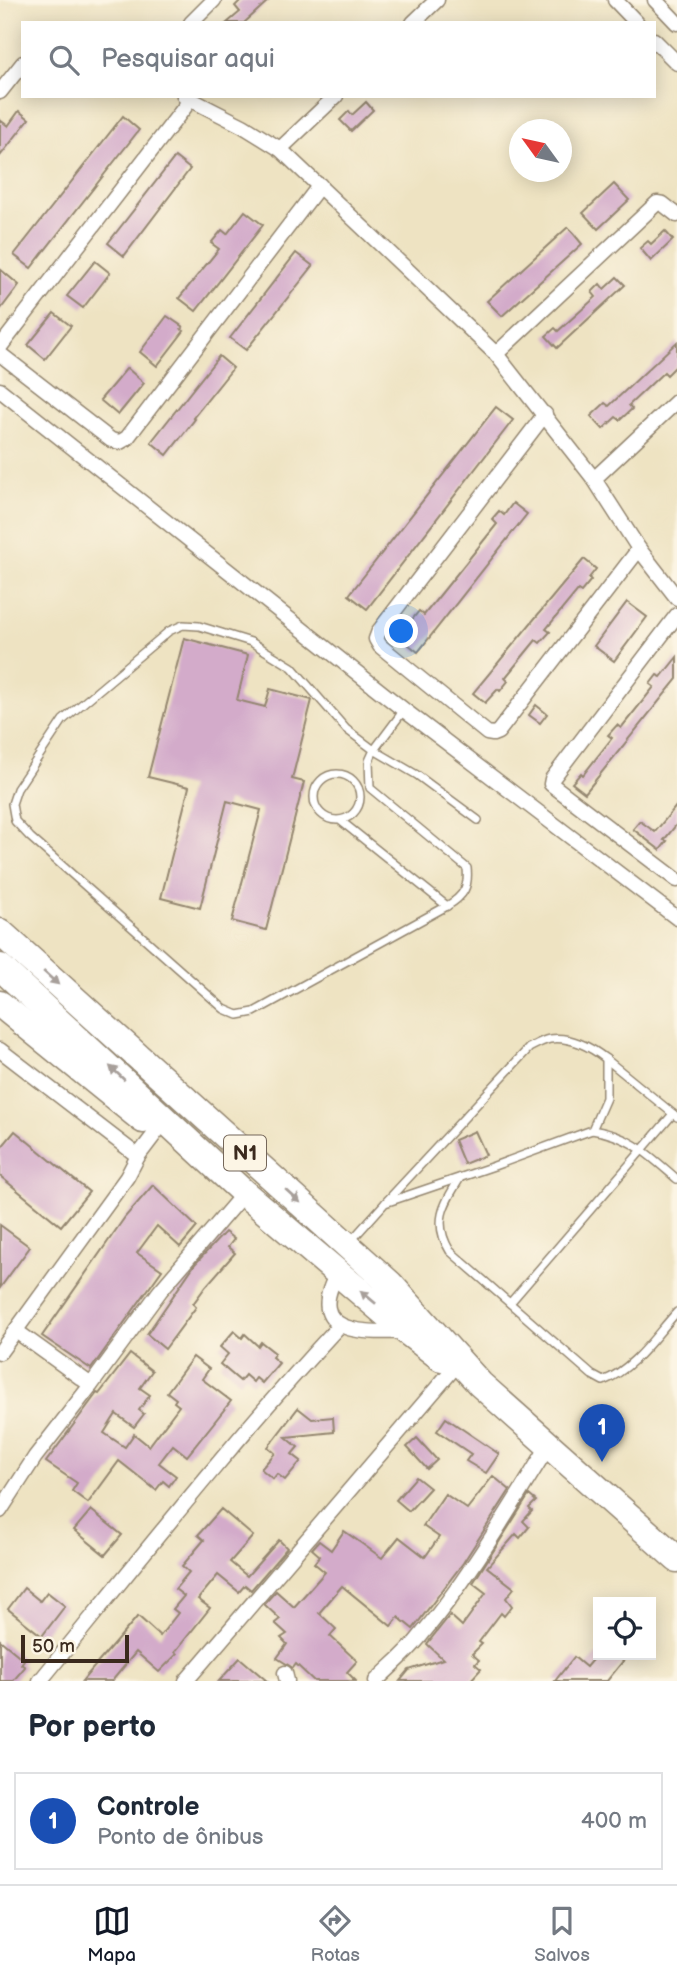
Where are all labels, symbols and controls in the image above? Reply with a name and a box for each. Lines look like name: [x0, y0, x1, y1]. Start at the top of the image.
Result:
search box: [21, 21, 656, 98]
icon: search: [45, 41, 83, 79]
text: Pesquisar aqui: [101, 44, 275, 75]
north arrow: [509, 119, 572, 182]
your location: [384, 614, 418, 648]
one-way arrow: [42, 970, 60, 986]
one-way arrow: [109, 1066, 126, 1082]
road number: N1: [224, 1136, 266, 1170]
one-way arrow: [284, 1188, 301, 1203]
one-way arrow: [360, 1290, 377, 1305]
pin: 1: [579, 1404, 625, 1462]
map controls: [593, 1597, 656, 1660]
button: locate: [593, 1597, 656, 1660]
scale bar: [21, 1632, 130, 1664]
text: 50 m: [32, 1635, 75, 1658]
text: Por perto: [28, 1709, 156, 1745]
text: Controle: [97, 1792, 200, 1823]
text: 1: [48, 1807, 58, 1835]
text: 400 m: [581, 1807, 647, 1835]
text: Ponto de ônibus: [97, 1823, 264, 1851]
tab: Mapa: [87, 1902, 136, 1967]
tab: Rotas: [310, 1902, 360, 1967]
tab: Salvos: [534, 1902, 590, 1967]

